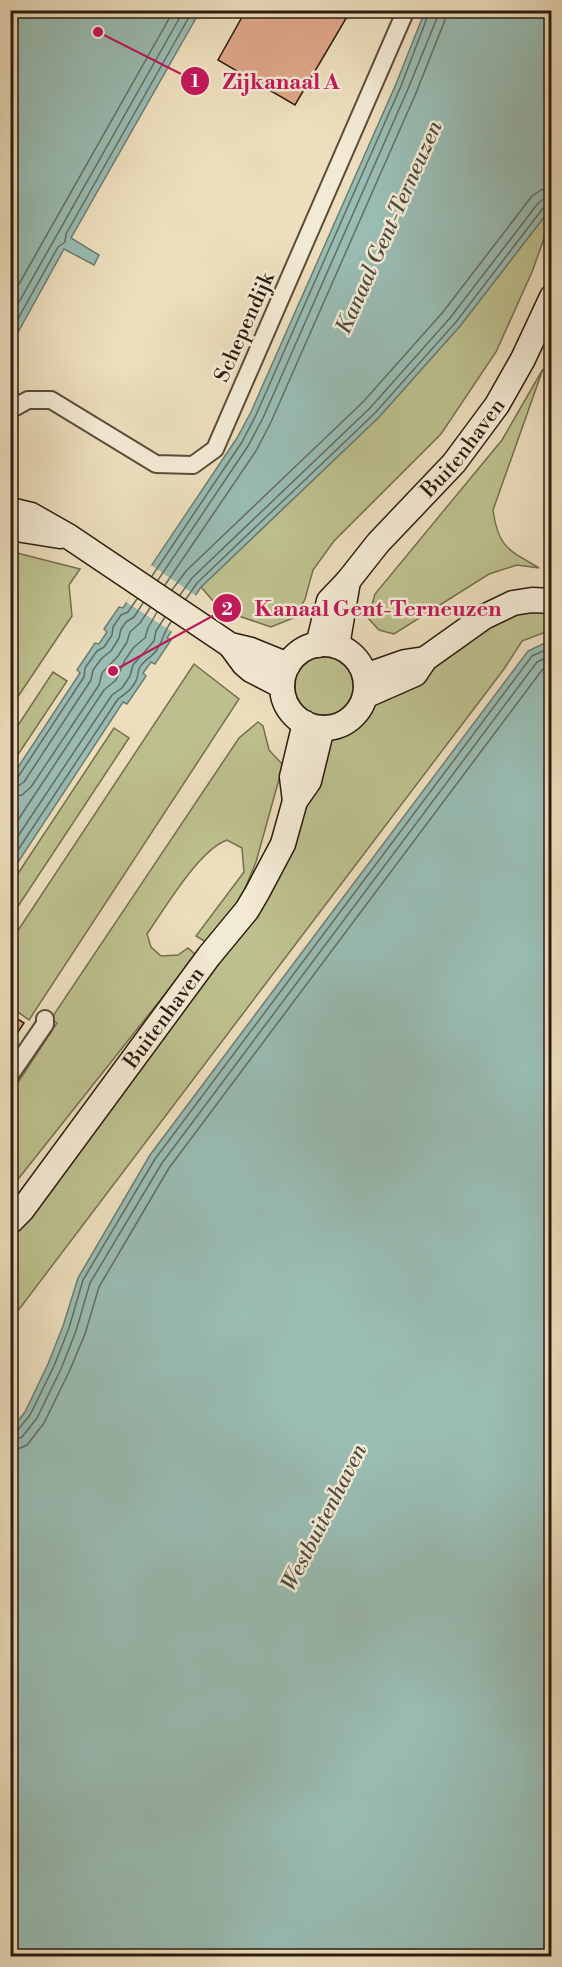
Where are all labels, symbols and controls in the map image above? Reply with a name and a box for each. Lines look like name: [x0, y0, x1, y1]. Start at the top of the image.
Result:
callout: Zijkanaal A: [180, 61, 351, 101]
text: Zijkanaal A: [222, 69, 341, 96]
text: 1: [191, 70, 200, 93]
water label: Kanaal Gent-Terneuzen: [330, 116, 449, 338]
street label: Schependijk: [209, 268, 281, 386]
street label: Buitenhaven: [415, 393, 512, 504]
callout: Kanaal Gent-Terneuzen: [212, 588, 513, 628]
text: Kanaal Gent-Terneuzen: [255, 596, 502, 623]
text: 2: [221, 598, 233, 621]
street label: Buitenhaven: [118, 962, 211, 1075]
water label: Westbuitenhaven: [276, 1439, 373, 1596]

